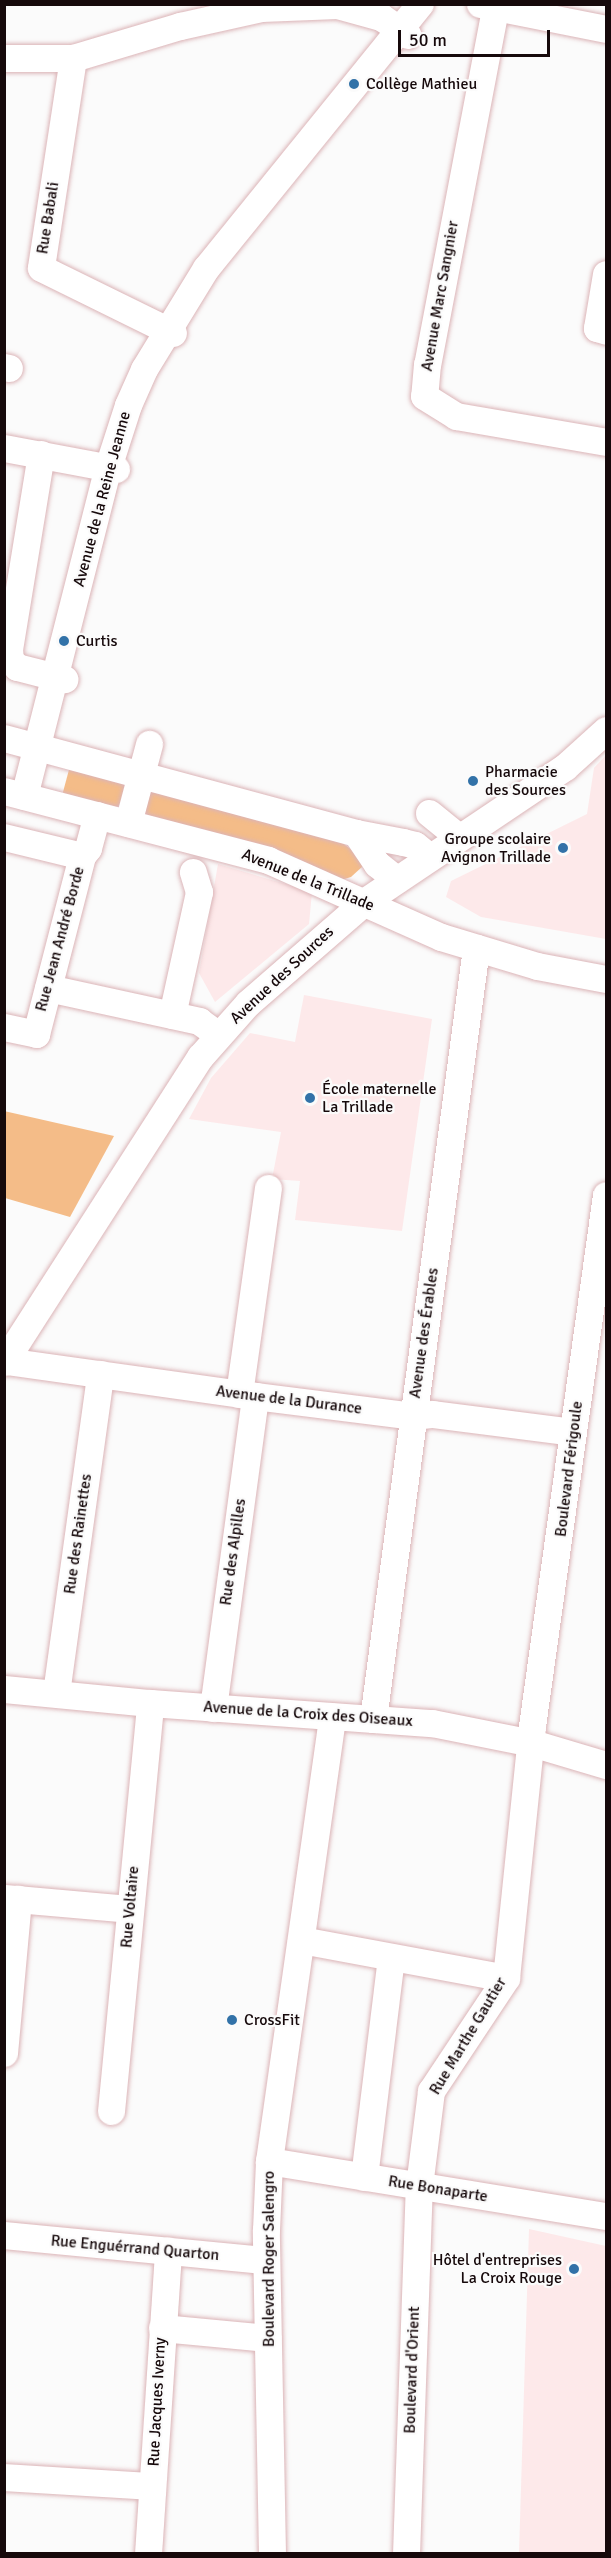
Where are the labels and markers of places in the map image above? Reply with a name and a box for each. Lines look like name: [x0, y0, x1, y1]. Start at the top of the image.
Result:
place label: Collège Mathieu: [366, 74, 477, 94]
marker: Collège Mathieu: [347, 77, 361, 91]
place label: Curtis: [76, 631, 118, 651]
marker: Curtis: [57, 634, 71, 648]
place label: Pharmacie des Sources: [485, 762, 566, 800]
marker: Pharmacie des Sources: [466, 774, 480, 788]
place label: Groupe scolaire Avignon Trillade: [441, 829, 551, 867]
marker: Groupe scolaire Avignon Trillade: [556, 841, 570, 855]
place label: École maternelle La Trillade: [322, 1079, 437, 1117]
marker: École maternelle La Trillade: [303, 1091, 317, 1105]
place label: CrossFit: [244, 2010, 300, 2030]
marker: CrossFit: [225, 2013, 239, 2027]
place label: Hôtel d'entreprises La Croix Rouge: [433, 2250, 562, 2288]
marker: Hôtel d'entreprises La Croix Rouge: [567, 2262, 581, 2276]

